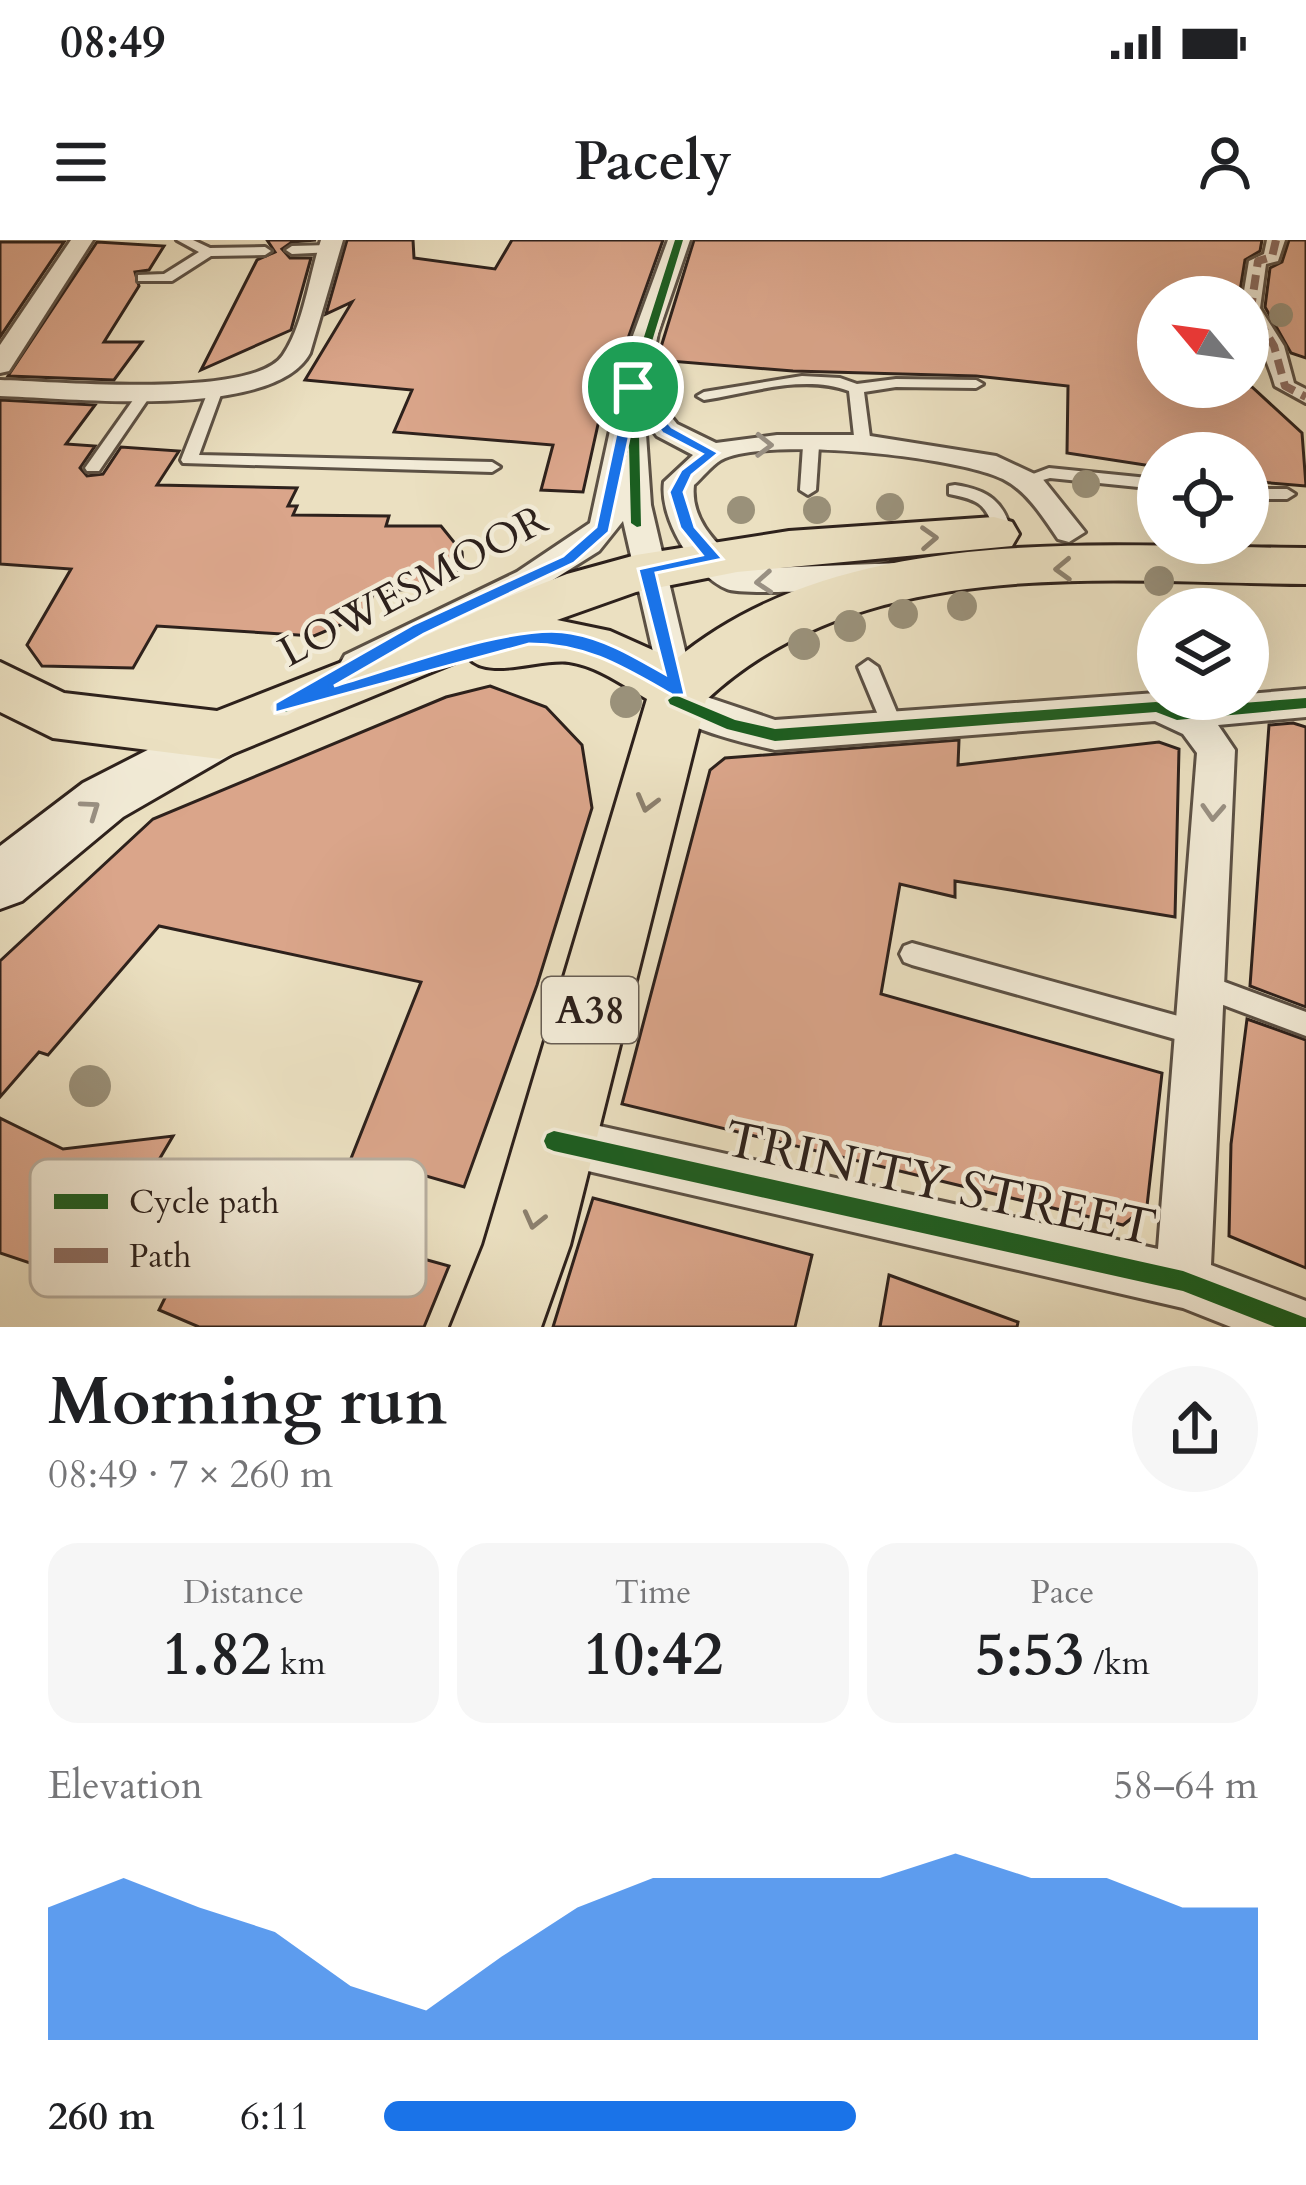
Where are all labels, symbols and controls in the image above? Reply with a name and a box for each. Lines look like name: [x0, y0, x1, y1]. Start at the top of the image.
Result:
text: 08:49: [60, 12, 165, 73]
text: Pacely: [574, 126, 732, 199]
icon: menu: [48, 129, 114, 195]
icon: person: [1192, 129, 1258, 195]
north arrow: [1137, 276, 1269, 408]
map controls: [1137, 276, 1269, 720]
pin: [582, 336, 684, 438]
icon: arrive: [600, 354, 666, 420]
one-way arrow: [756, 432, 774, 458]
button: locate: [1137, 432, 1269, 564]
street label: LOWESMOOR: [269, 491, 557, 681]
one-way arrow: [920, 525, 939, 551]
one-way arrow: [1053, 556, 1072, 582]
one-way arrow: [754, 568, 773, 594]
button: layers: [1137, 588, 1269, 720]
one-way arrow: [636, 792, 661, 813]
one-way arrow: [78, 801, 100, 823]
one-way arrow: [1200, 803, 1226, 822]
road number: A38: [542, 977, 638, 1043]
street label: TRINITY STREET: [718, 1104, 1162, 1264]
legend: [30, 1159, 426, 1297]
text: Cycle path: [129, 1180, 279, 1225]
one-way arrow: [523, 1209, 548, 1230]
text: Path: [129, 1234, 191, 1279]
text: Morning run: [48, 1358, 447, 1447]
button: share: [1132, 1366, 1258, 1492]
text: 08:49 · 7 × 260 m: [48, 1448, 333, 1501]
text: Distance: [183, 1570, 304, 1615]
text: Time: [615, 1570, 691, 1615]
text: Pace: [1030, 1570, 1094, 1615]
text: 1.82: [162, 1615, 271, 1696]
text: 10:42: [583, 1615, 723, 1696]
text: 5:53: [975, 1615, 1085, 1696]
text: km: [271, 1641, 326, 1686]
text: /km: [1085, 1641, 1150, 1686]
text: Elevation: [48, 1759, 203, 1812]
text: 58–64 m: [1113, 1759, 1258, 1812]
text: 260 m: [48, 2090, 154, 2143]
text: 6:11: [240, 2090, 310, 2143]

